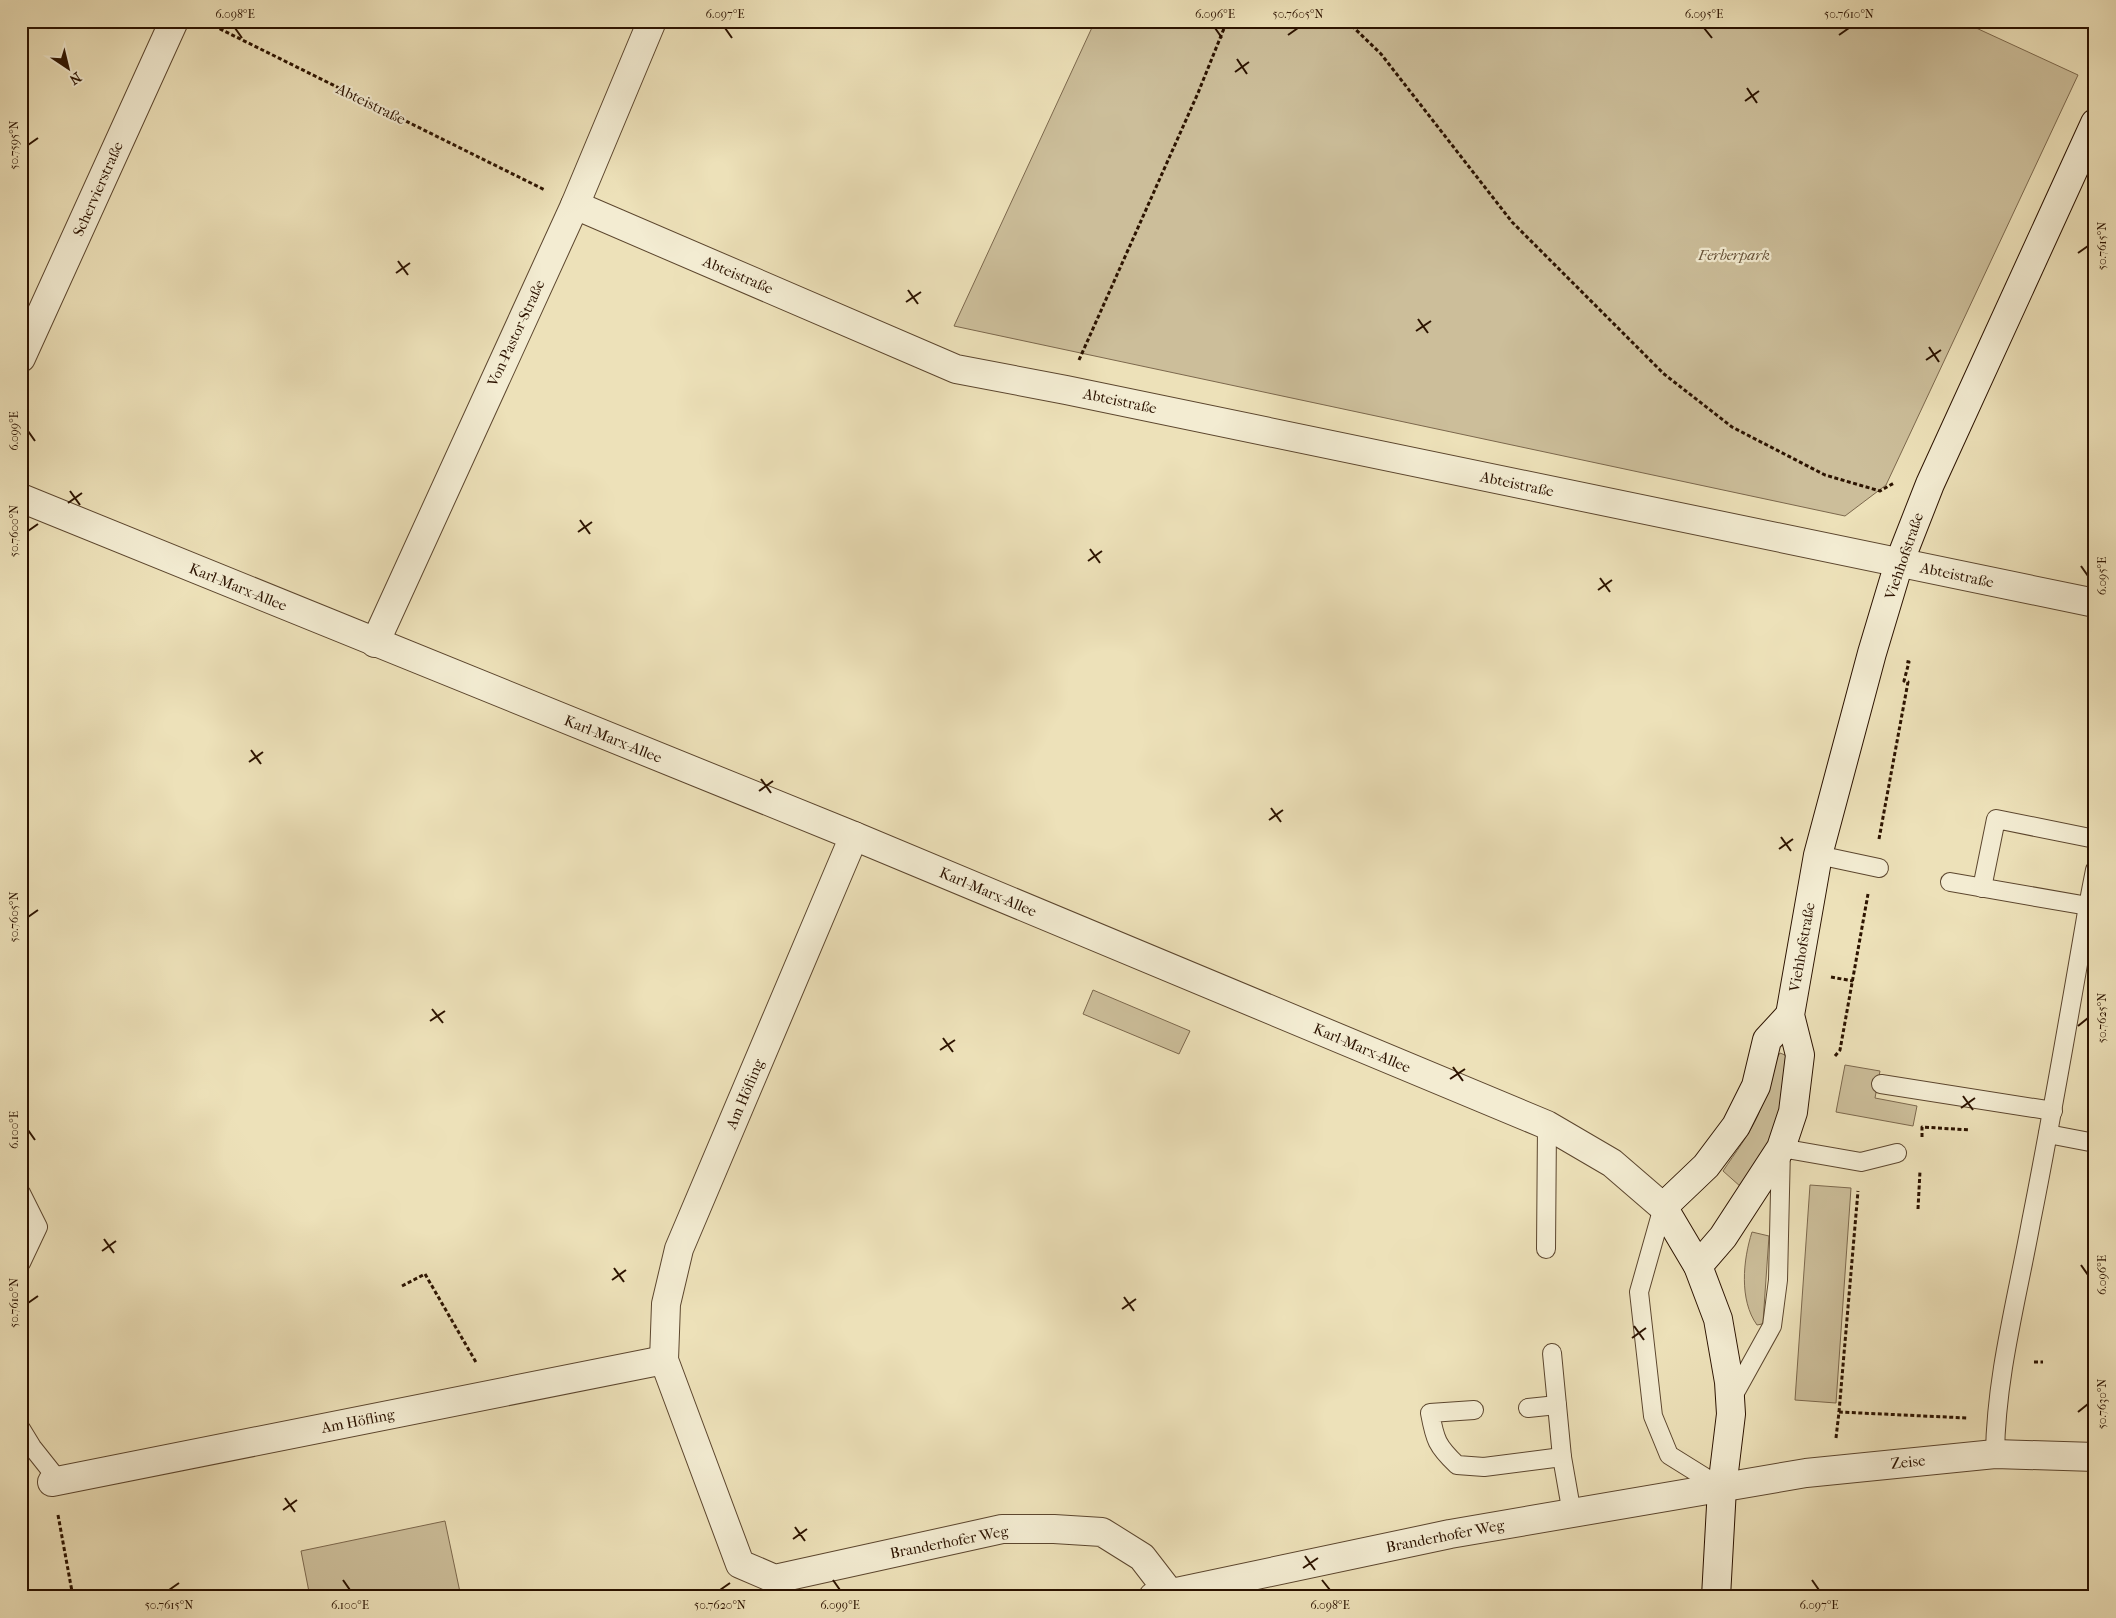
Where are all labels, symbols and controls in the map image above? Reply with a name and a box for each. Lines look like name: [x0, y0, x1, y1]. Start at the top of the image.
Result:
text: 6.098°E: [215, 7, 255, 21]
text: 6.097°E: [705, 7, 745, 21]
text: 6.096°E: [1195, 7, 1235, 21]
text: 50.7605°N: [1273, 7, 1324, 21]
text: 6.095°E: [1685, 7, 1723, 21]
text: 50.7610°N: [1824, 7, 1874, 21]
north arrow: [42, 42, 92, 92]
text: N: [66, 68, 84, 88]
street label: Abteistraße: [333, 79, 409, 129]
text: 50.7595°N: [7, 120, 21, 170]
street label: Schervierstraße: [69, 138, 127, 239]
text: 50.7615°N: [2095, 222, 2109, 270]
park label: Ferberpark: [1697, 246, 1770, 264]
street label: Abteistraße: [699, 252, 776, 298]
street label: Von-Pastor-Straße: [483, 276, 549, 390]
street label: Abteistraße: [1081, 384, 1159, 418]
text: 6.099°E: [7, 411, 21, 451]
street label: Abteistraße: [1478, 467, 1556, 501]
text: 50.7600°N: [7, 505, 21, 557]
street label: Viehhofstraße: [1880, 510, 1927, 603]
text: 6.095°E: [2095, 557, 2109, 595]
street label: Abteistraße: [1918, 558, 1996, 592]
street label: Karl-Marx-Allee: [186, 559, 290, 615]
street label: Karl-Marx-Allee: [561, 711, 665, 767]
street label: Karl-Marx-Allee: [937, 863, 1040, 921]
text: 50.7605°N: [7, 892, 21, 943]
street label: Viehhofstraße: [1785, 900, 1819, 994]
text: 50.7625°N: [2095, 993, 2109, 1043]
street label: Karl-Marx-Allee: [1311, 1019, 1414, 1077]
street label: Am Höfling: [722, 1055, 768, 1133]
text: 6.100°E: [7, 1111, 21, 1149]
text: 6.096°E: [2095, 1255, 2109, 1295]
text: 50.7610°N: [7, 1278, 21, 1328]
text: 50.7630°N: [2095, 1379, 2109, 1429]
street label: Am Höfling: [319, 1405, 397, 1437]
street label: Zeise: [1890, 1451, 1927, 1473]
street label: Branderhofer Weg: [1384, 1515, 1507, 1556]
street label: Branderhofer Weg: [888, 1521, 1011, 1562]
text: 50.7615°N: [145, 1598, 193, 1612]
text: 6.100°E: [331, 1598, 369, 1612]
text: 50.7620°N: [694, 1598, 746, 1612]
text: 6.099°E: [820, 1598, 860, 1612]
text: 6.098°E: [1310, 1598, 1350, 1612]
text: 6.097°E: [1799, 1598, 1839, 1612]

